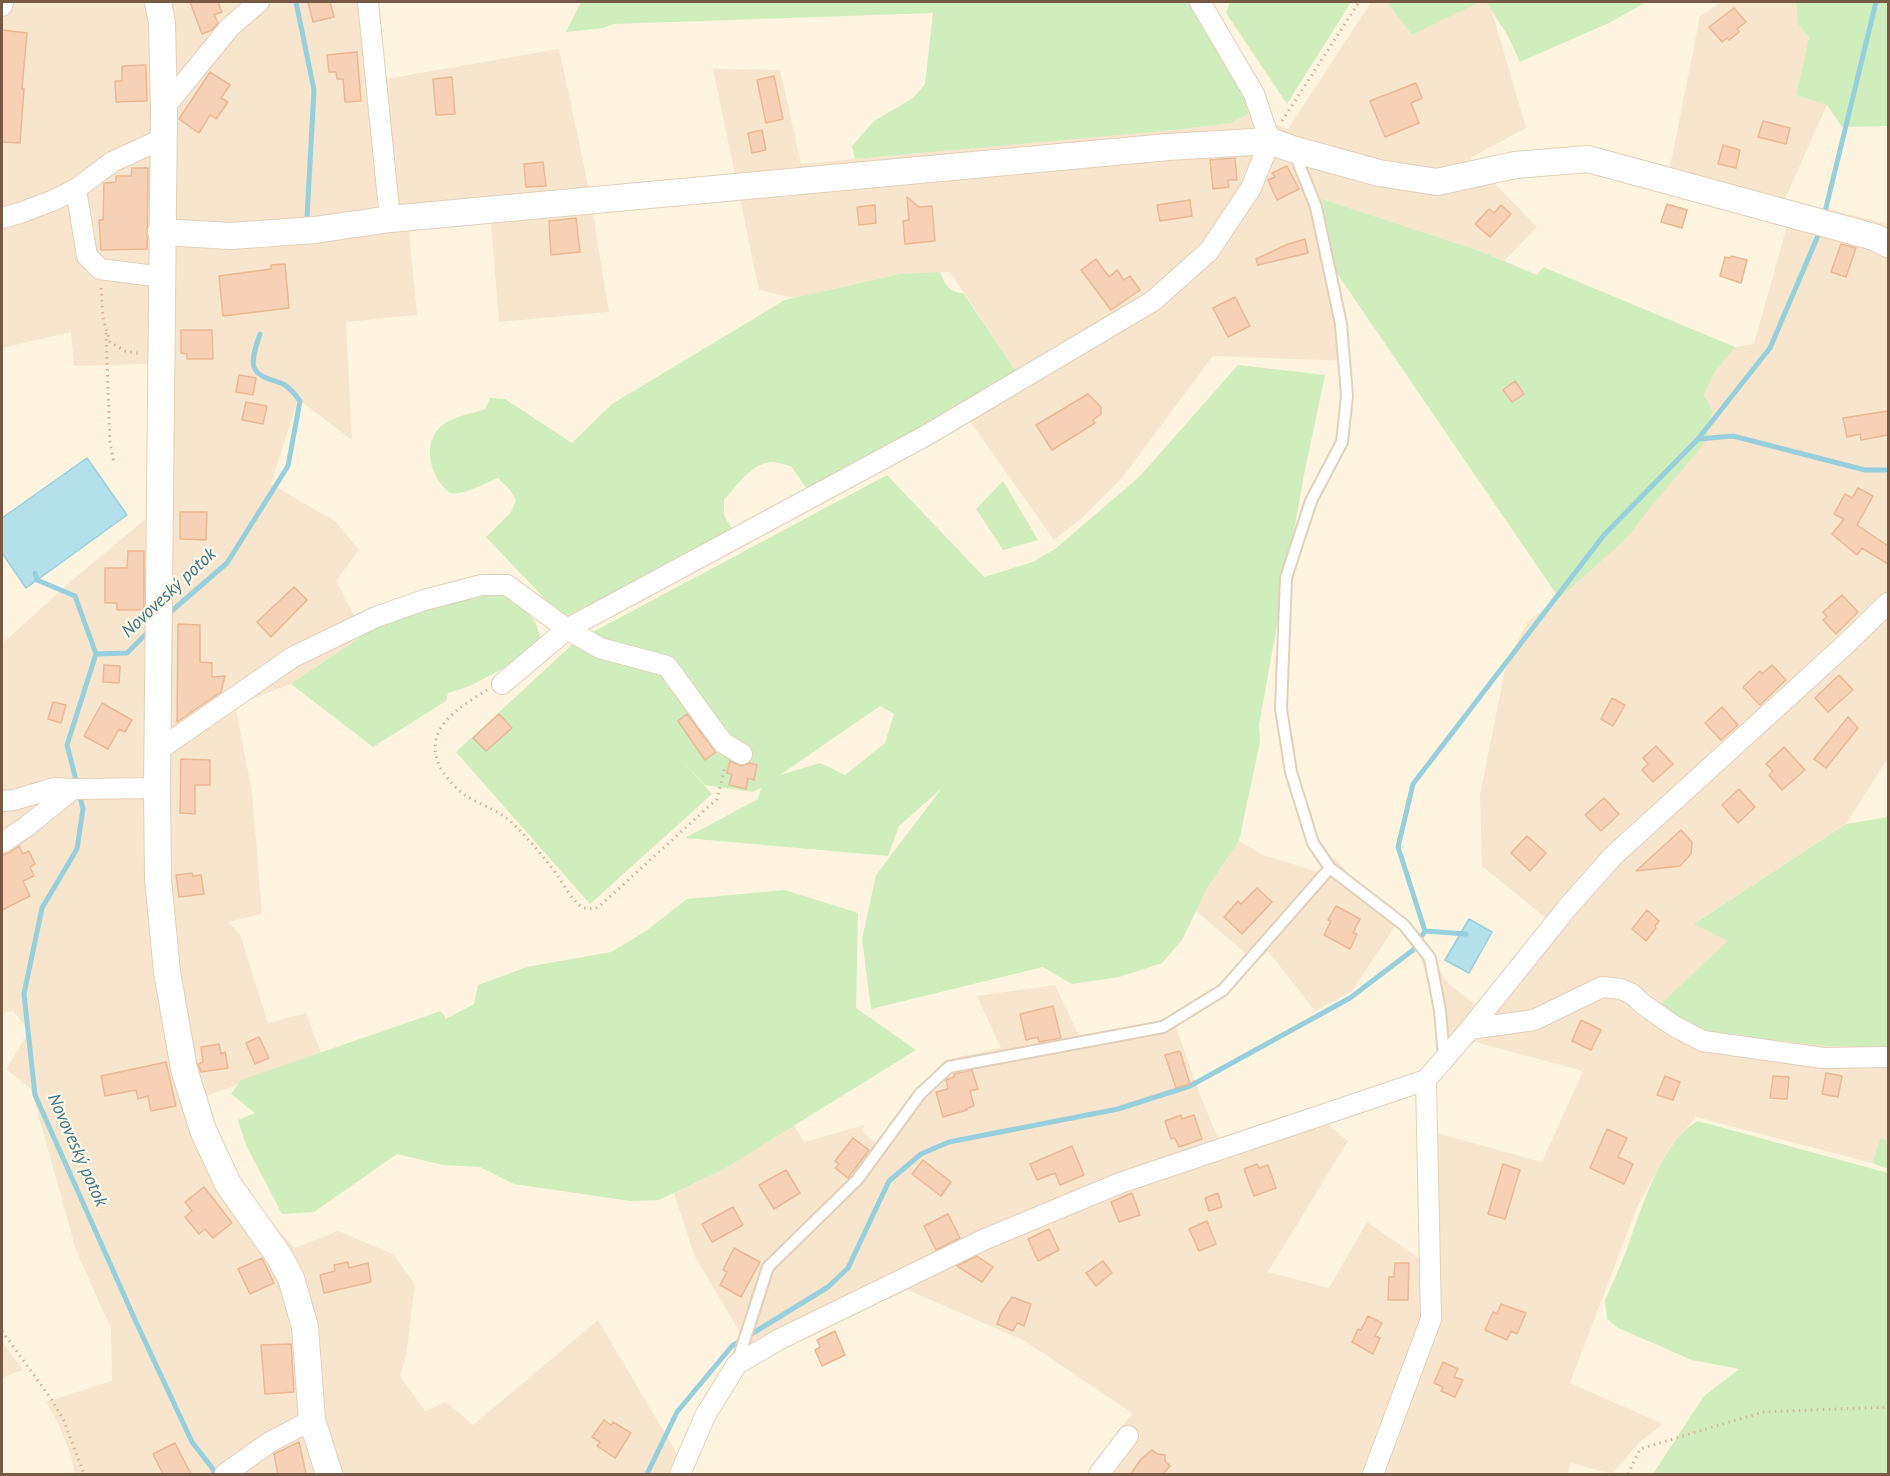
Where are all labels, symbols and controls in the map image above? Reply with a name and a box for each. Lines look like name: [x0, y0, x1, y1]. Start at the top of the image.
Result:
water label: Novoveský potok: [117, 544, 221, 642]
water label: Novoveský potok: [42, 1090, 112, 1210]

